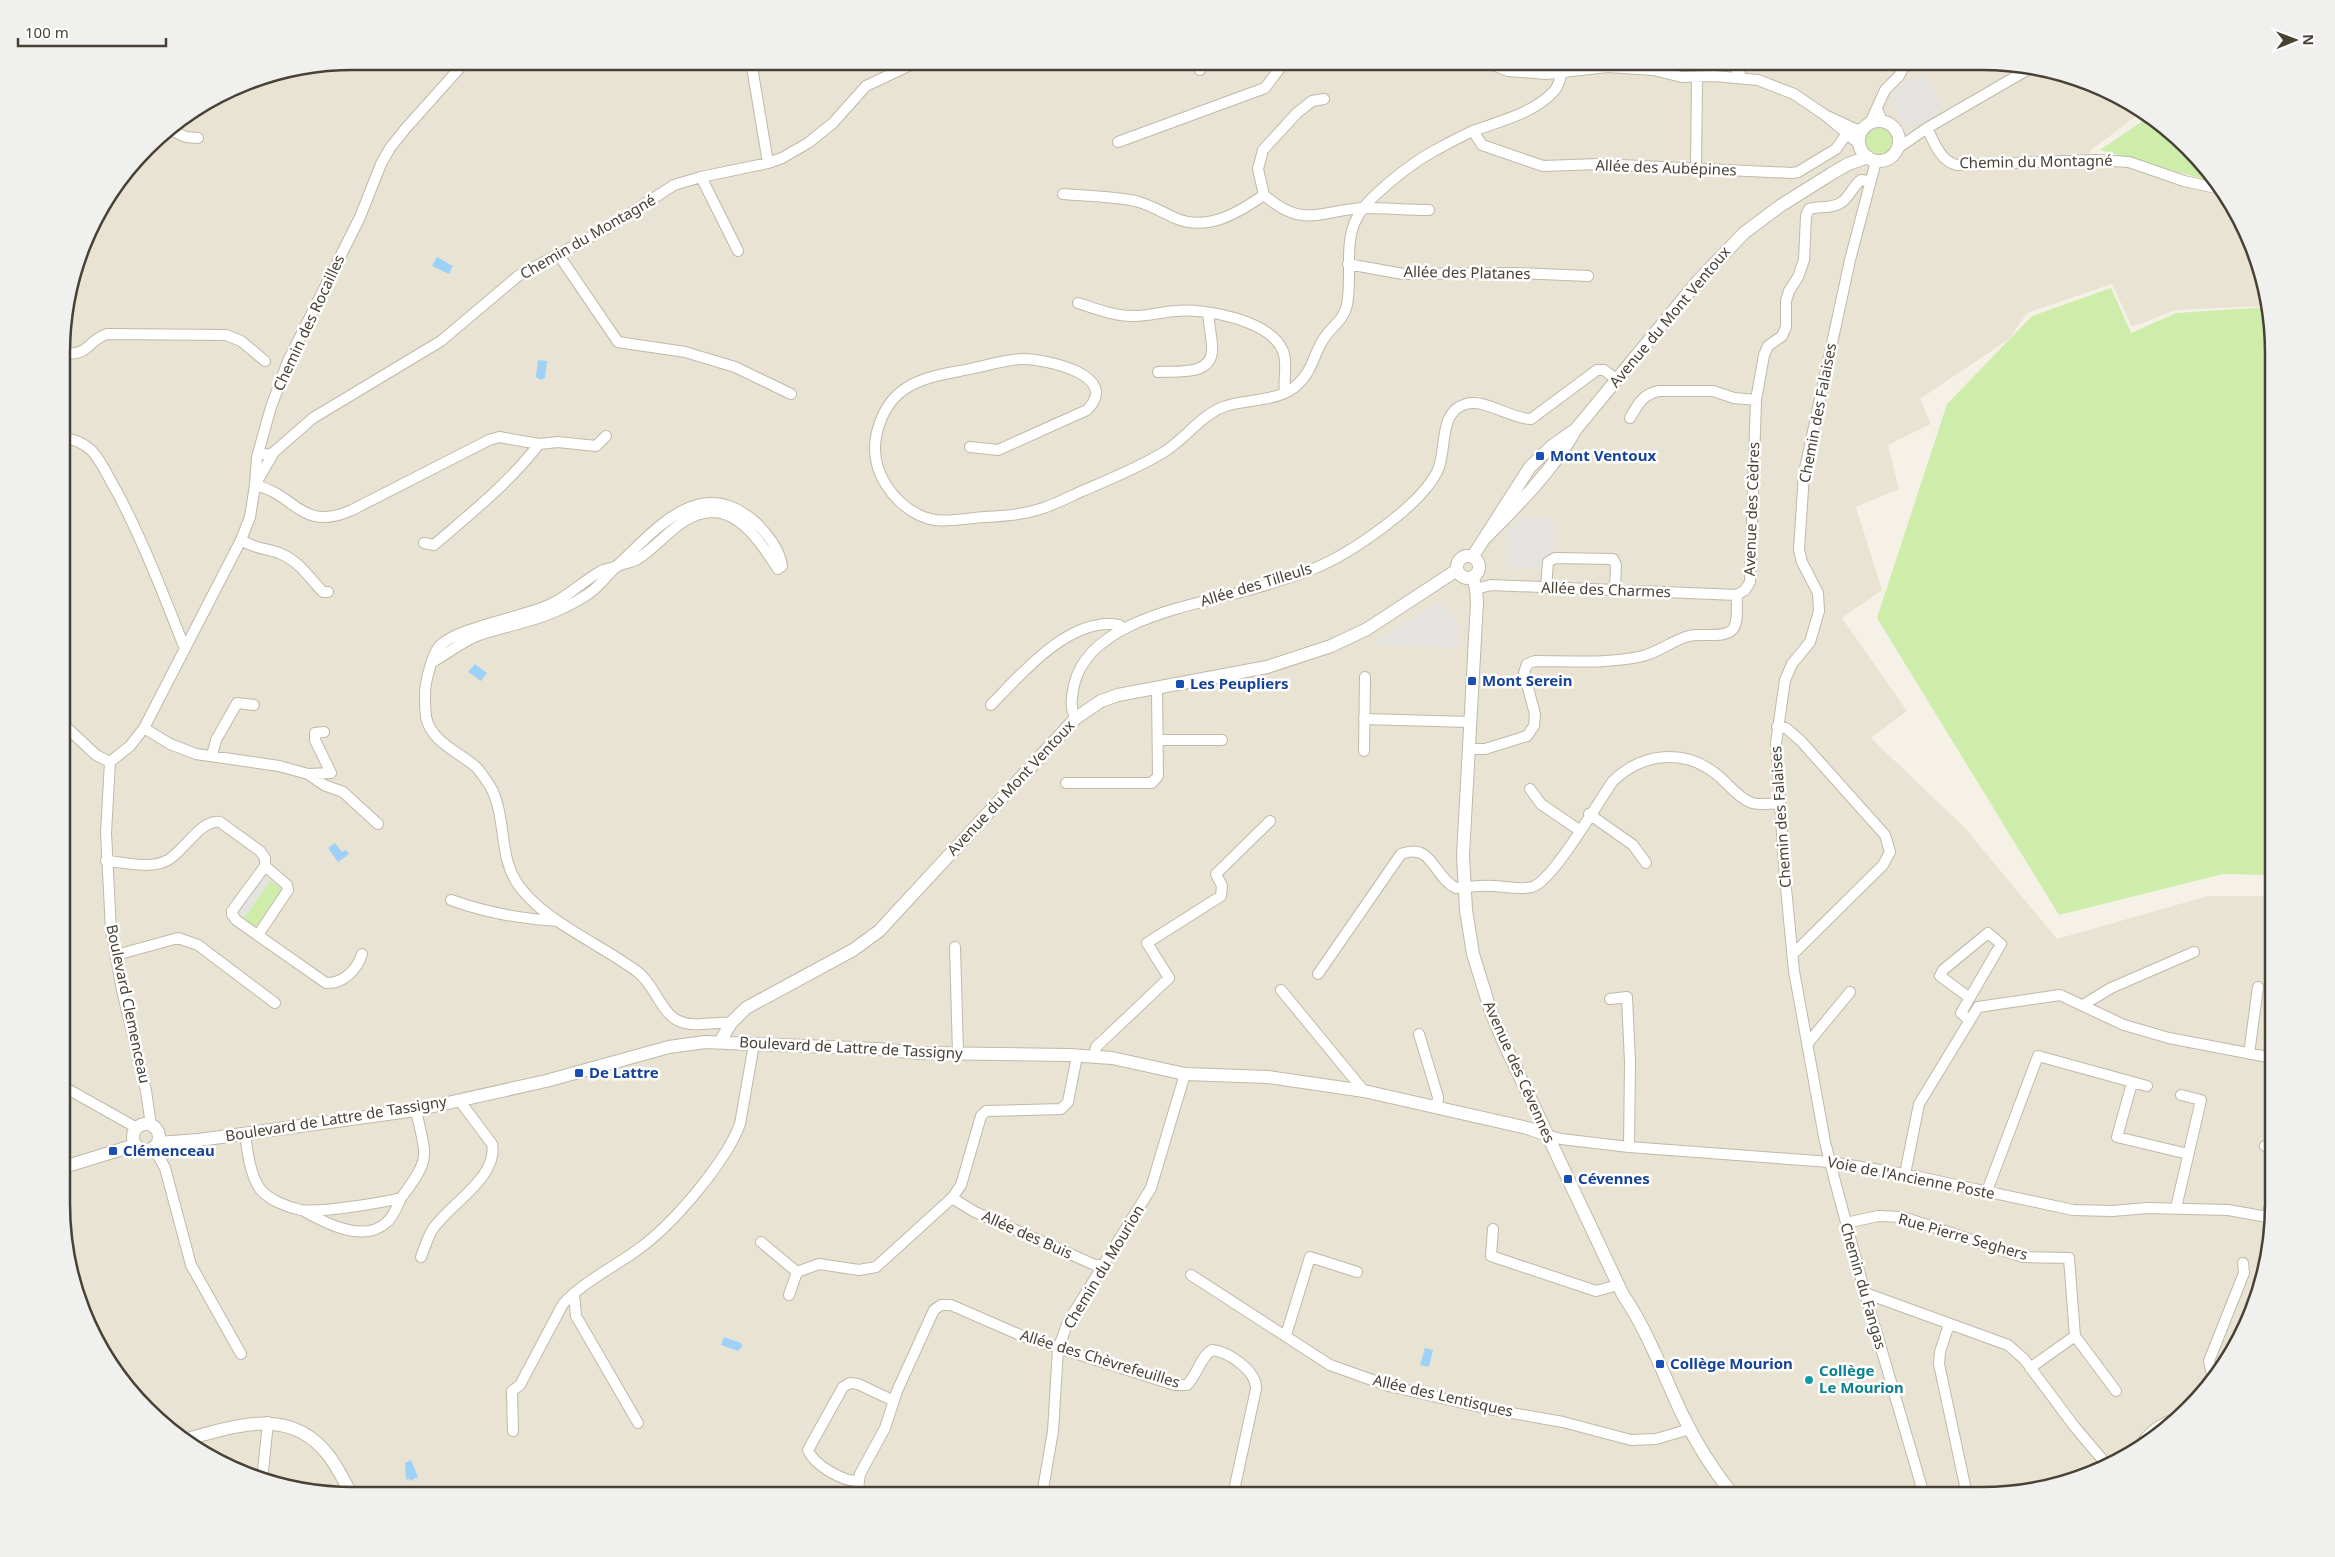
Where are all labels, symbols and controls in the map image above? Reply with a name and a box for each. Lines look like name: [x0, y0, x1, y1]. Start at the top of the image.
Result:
scale bar: [18, 15, 165, 47]
north arrow: [2270, 15, 2320, 65]
text: 100 m: [25, 22, 69, 42]
text: N: [2299, 34, 2318, 46]
street label: Chemin du Montagné: [1959, 150, 2113, 172]
street label: Allée des Aubépines: [1595, 155, 1737, 179]
street label: Chemin du Montagné: [516, 189, 659, 283]
street label: Avenue du Mont Ventoux: [1604, 242, 1734, 391]
street label: Chemin des Rocailles: [268, 251, 348, 394]
street label: Allée des Platanes: [1403, 261, 1531, 283]
street label: Chemin des Falaises: [1794, 341, 1840, 485]
street label: Avenue des Cèdres: [1739, 442, 1763, 576]
place label: Mont Ventoux: [1550, 445, 1656, 465]
marker: Mont Ventoux: [1534, 450, 1546, 462]
street label: Allée des Tilleuls: [1197, 558, 1314, 611]
street label: Allée des Charmes: [1541, 577, 1671, 601]
place label: Mont Serein: [1482, 670, 1573, 690]
place label: Les Peupliers: [1190, 673, 1288, 693]
marker: Mont Serein: [1466, 675, 1478, 687]
marker: Les Peupliers: [1174, 678, 1186, 690]
street label: Avenue du Mont Ventoux: [942, 715, 1078, 859]
street label: Chemin des Falaises: [1765, 745, 1795, 889]
street label: Boulevard Clemenceau: [102, 922, 156, 1085]
street label: Avenue des Cévennes: [1480, 998, 1560, 1146]
street label: Boulevard de Lattre de Tassigny: [739, 1031, 964, 1063]
place label: De Lattre: [589, 1062, 659, 1082]
marker: De Lattre: [573, 1067, 585, 1079]
street label: Boulevard de Lattre de Tassigny: [224, 1091, 448, 1145]
place label: Clémenceau: [123, 1140, 215, 1160]
marker: Clémenceau: [107, 1145, 119, 1157]
street label: Voie de l'Ancienne Poste: [1826, 1151, 1997, 1203]
place label: Cévennes: [1578, 1168, 1650, 1188]
marker: Cévennes: [1562, 1173, 1574, 1185]
street label: Chemin du Mourion: [1058, 1201, 1148, 1332]
street label: Allée des Buis: [979, 1205, 1076, 1263]
street label: Rue Pierre Seghers: [1896, 1208, 2030, 1264]
street label: Chemin du Fangas: [1836, 1220, 1892, 1351]
street label: Allée des Chèvrefeuilles: [1018, 1324, 1183, 1392]
place label: Collège Mourion: [1670, 1353, 1793, 1373]
marker: Collège Mourion: [1654, 1358, 1666, 1370]
place label: Collège Le Mourion: [1819, 1360, 1904, 1397]
street label: Allée des Lentisques: [1371, 1369, 1515, 1421]
marker: Collège Le Mourion: [1803, 1374, 1815, 1386]

